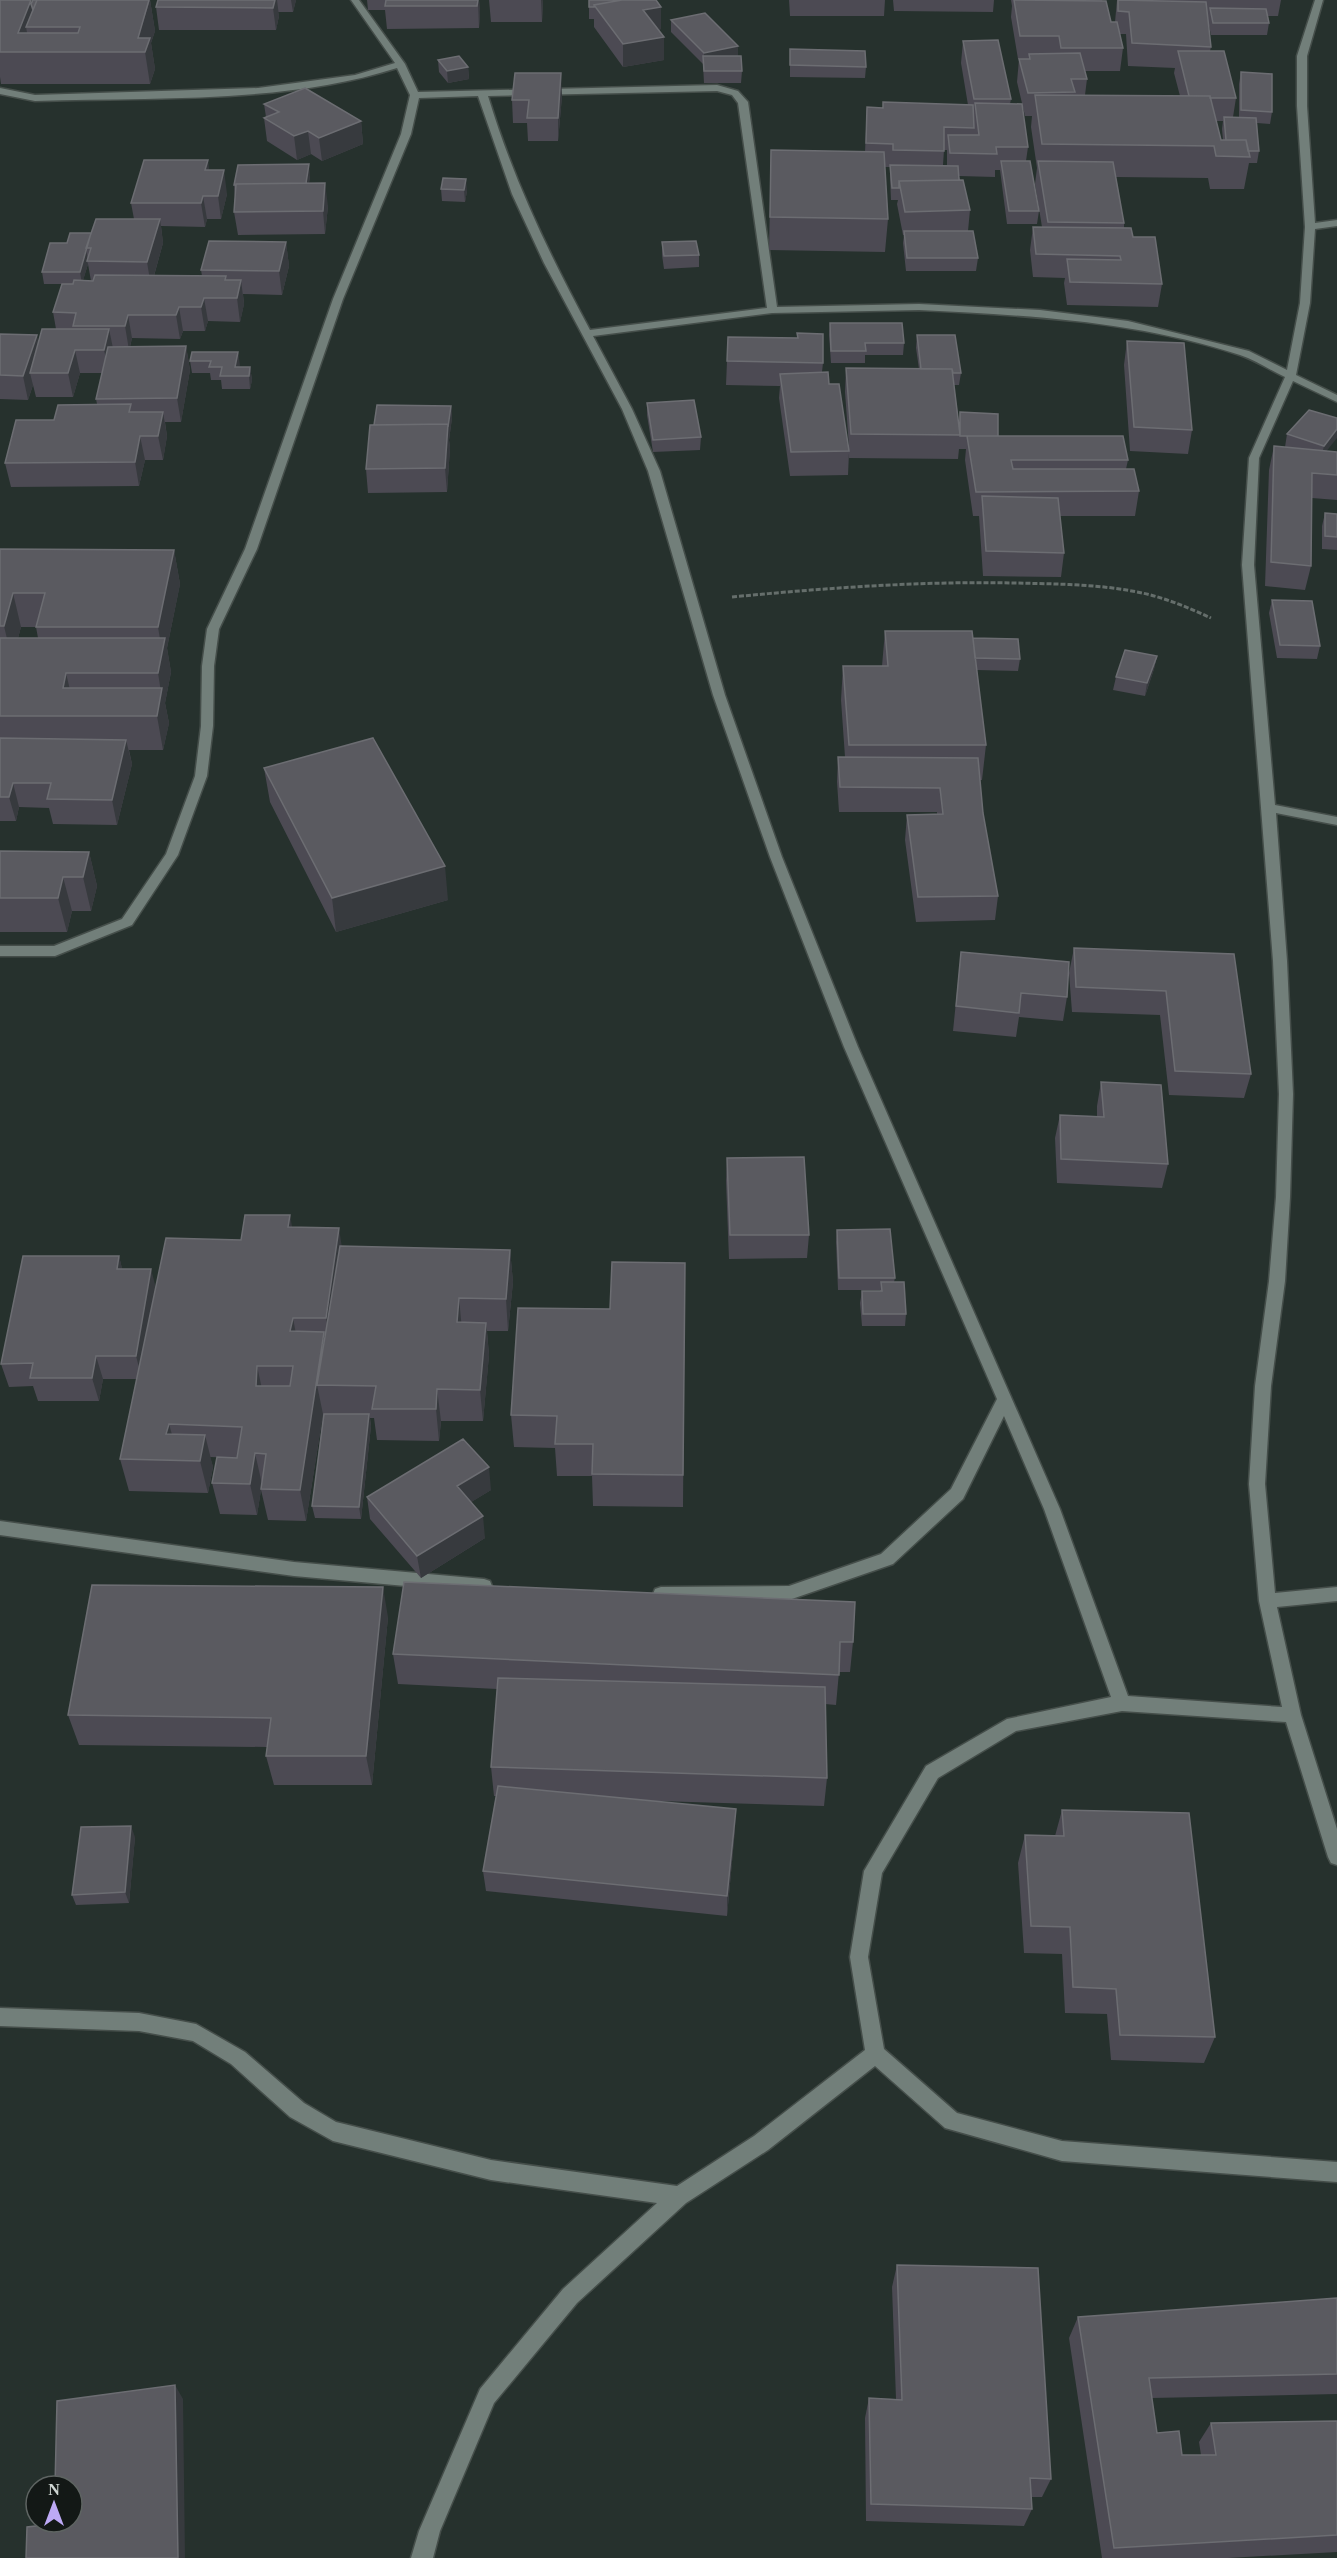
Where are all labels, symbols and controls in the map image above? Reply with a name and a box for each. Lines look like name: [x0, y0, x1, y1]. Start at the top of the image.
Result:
north arrow: [24, 2474, 84, 2534]
text: N: [48, 2481, 60, 2498]

